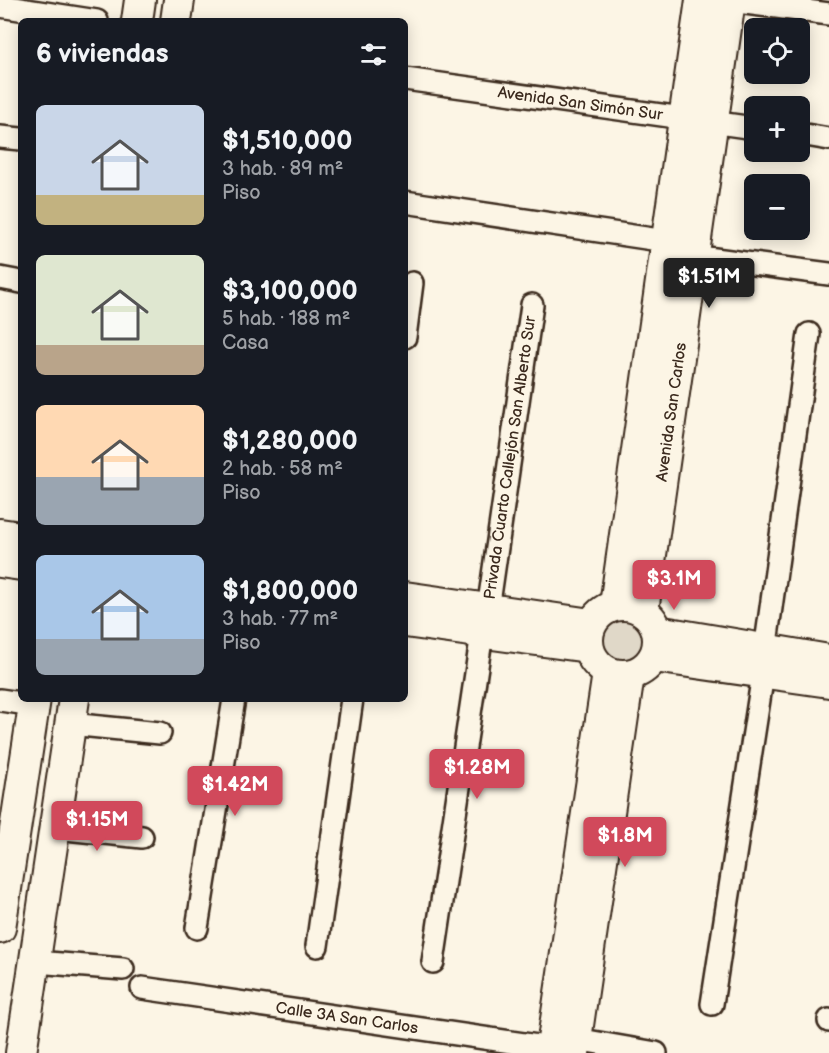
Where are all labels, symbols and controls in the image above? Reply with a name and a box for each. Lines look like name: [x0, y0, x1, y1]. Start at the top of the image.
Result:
map controls: [744, 18, 810, 240]
button: locate: [744, 18, 810, 84]
icon: filters: [357, 38, 390, 71]
text: 6 viviendas: [36, 39, 169, 70]
street label: Avenida San Simón Sur: [497, 83, 664, 125]
button: +: [744, 96, 810, 162]
text: $1,510,000: [222, 126, 352, 157]
icon: home: [84, 129, 156, 201]
text: 3 hab. · 89 m²: [222, 157, 343, 181]
button: −: [744, 174, 810, 240]
text: Piso: [222, 181, 261, 205]
pin: $1.51M: [660, 258, 758, 309]
text: $1.51M: [677, 265, 741, 289]
text: $3,100,000: [222, 276, 358, 307]
icon: home: [84, 279, 156, 351]
text: 5 hab. · 188 m²: [222, 307, 350, 331]
street label: Privada Cuarto Callejón San Alberto Sur: [480, 314, 540, 601]
text: Casa: [222, 331, 269, 355]
street label: Avenida San Carlos: [652, 341, 691, 483]
text: $1,280,000: [222, 426, 358, 457]
icon: home: [84, 429, 156, 501]
text: 2 hab. · 58 m²: [222, 457, 343, 481]
text: Piso: [222, 481, 261, 505]
pin: $3.1M: [632, 560, 716, 611]
text: $3.1M: [647, 567, 701, 591]
text: $1,800,000: [222, 576, 358, 607]
icon: home: [84, 579, 156, 651]
text: 3 hab. · 77 m²: [222, 607, 338, 631]
text: Piso: [222, 631, 261, 655]
pin: $1.28M: [428, 749, 526, 800]
text: $1.28M: [443, 756, 511, 780]
pin: $1.42M: [186, 766, 284, 817]
text: $1.42M: [202, 773, 269, 797]
pin: $1.15M: [48, 801, 146, 852]
text: $1.15M: [65, 808, 129, 832]
pin: $1.8M: [583, 817, 667, 868]
text: $1.8M: [597, 824, 653, 848]
street label: Calle 3A San Carlos: [274, 998, 419, 1038]

